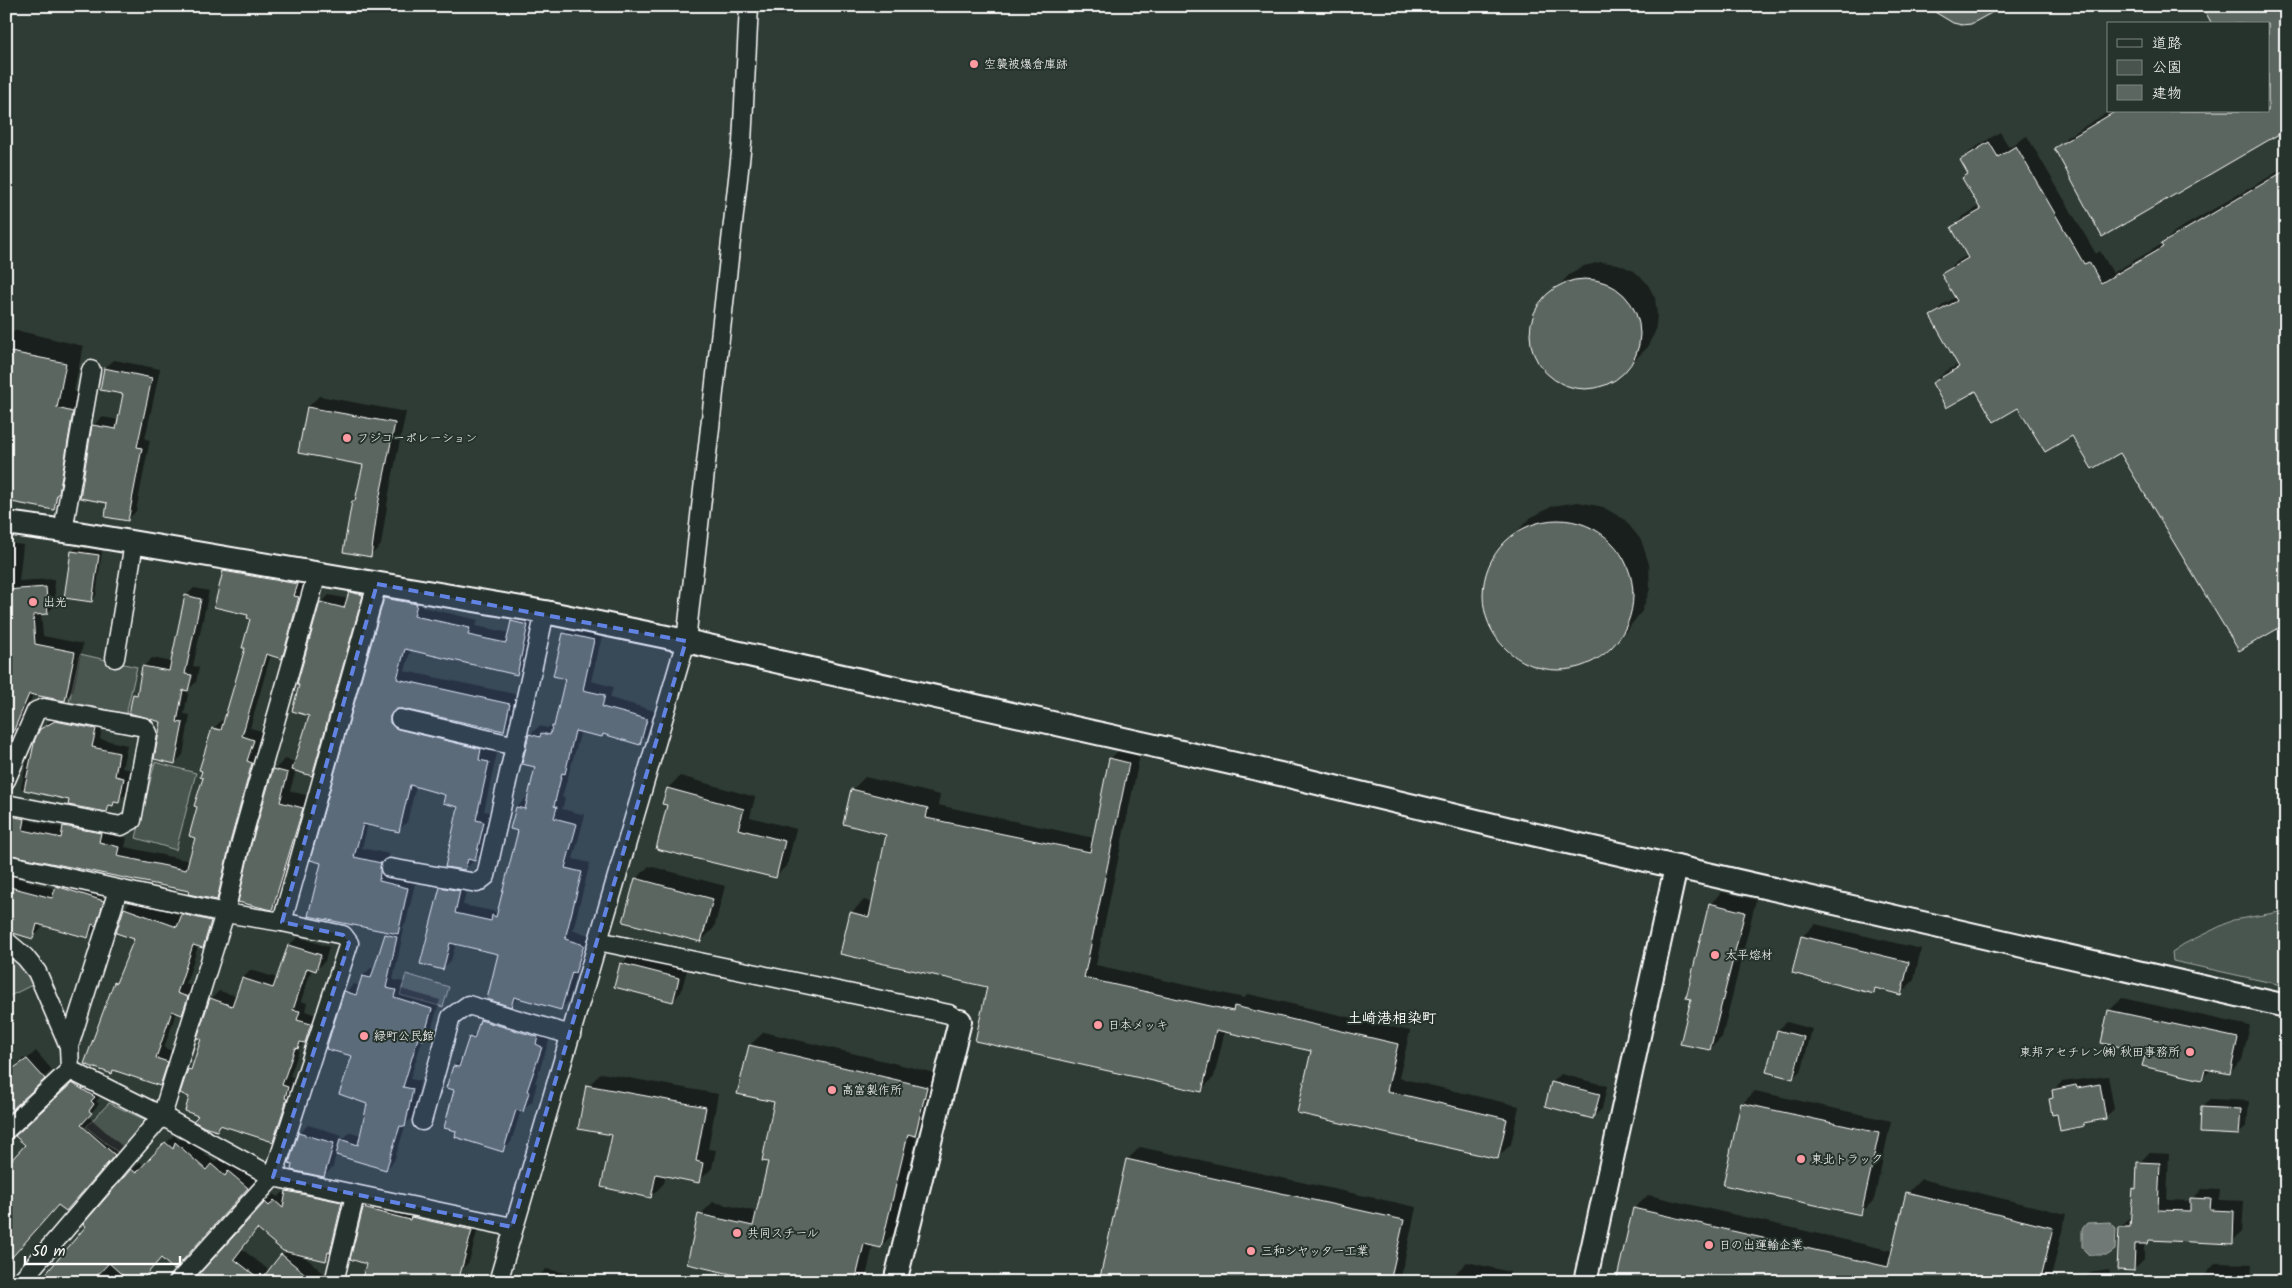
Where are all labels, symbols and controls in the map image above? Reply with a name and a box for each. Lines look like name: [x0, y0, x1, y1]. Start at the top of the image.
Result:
legend: [2107, 22, 2270, 112]
text: 道路: [2152, 32, 2182, 56]
place label: 空襲被爆倉庫跡: [984, 55, 1068, 74]
text: 公園: [2152, 56, 2182, 80]
marker: 空襲被爆倉庫跡: [968, 58, 980, 70]
text: 建物: [2152, 82, 2182, 106]
place label: フジコーポレーション: [357, 429, 477, 448]
marker: フジコーポレーション: [341, 432, 353, 444]
place label: 出光: [43, 593, 67, 612]
marker: 出光: [27, 596, 39, 608]
place label: 太平熔材: [1725, 946, 1773, 965]
marker: 太平熔材: [1709, 949, 1721, 961]
district label: 土崎港相染町: [1347, 1007, 1437, 1031]
place label: 日本メッキ: [1108, 1016, 1168, 1035]
marker: 日本メッキ: [1092, 1019, 1104, 1031]
place label: 緑町公民館: [374, 1027, 434, 1046]
marker: 緑町公民館: [358, 1030, 370, 1042]
place label: 東邦アセチレン㈱ 秋田事務所: [2019, 1043, 2180, 1062]
marker: 東邦アセチレン㈱ 秋田事務所: [2184, 1046, 2196, 1058]
place label: 高富製作所: [842, 1081, 902, 1100]
marker: 高富製作所: [826, 1084, 838, 1096]
place label: 東北トラック: [1811, 1150, 1883, 1169]
marker: 東北トラック: [1795, 1153, 1807, 1165]
place label: 共同スチール: [747, 1224, 819, 1243]
marker: 共同スチール: [731, 1227, 743, 1239]
scale bar: [25, 1233, 180, 1265]
place label: 日の出運輸企業: [1719, 1236, 1803, 1255]
marker: 日の出運輸企業: [1703, 1239, 1715, 1251]
text: 50 m: [32, 1240, 66, 1264]
place label: 三和シヤッター工業: [1261, 1242, 1369, 1261]
marker: 三和シヤッター工業: [1245, 1245, 1257, 1257]

